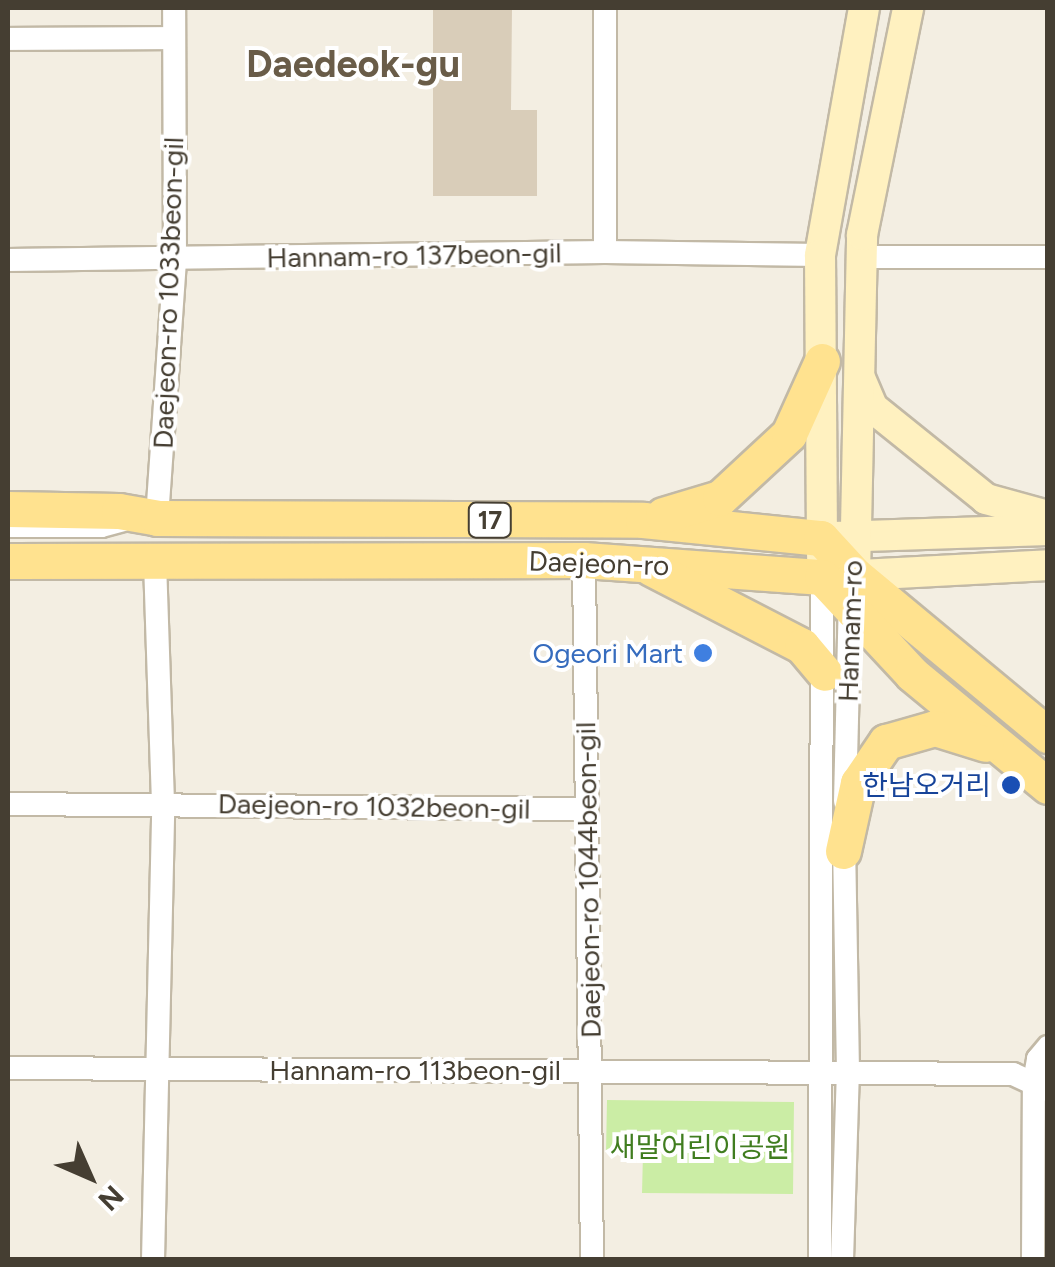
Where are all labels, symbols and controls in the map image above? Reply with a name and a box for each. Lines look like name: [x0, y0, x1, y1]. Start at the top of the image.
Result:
district label: Daedeok-gu: [246, 42, 460, 88]
street label: Daejeon-ro 1033beon-gil: [146, 136, 190, 450]
street label: Hannam-ro 137beon-gil: [266, 236, 562, 274]
road number: 17: [468, 500, 512, 540]
street label: Daejeon-ro: [528, 544, 670, 582]
street label: Hannam-ro: [831, 559, 869, 703]
place label: Ogeori Mart: [532, 636, 683, 670]
marker: Ogeori Mart: [692, 642, 714, 664]
street label: Daejeon-ro 1044beon-gil: [568, 722, 608, 1038]
place label: 한남오거리: [862, 768, 991, 802]
marker: 한남오거리: [1000, 774, 1022, 796]
street label: Daejeon-ro 1032beon-gil: [217, 786, 531, 826]
street label: Hannam-ro 113beon-gil: [269, 1053, 561, 1087]
north arrow: [40, 1127, 140, 1227]
park label: 새말어린이공원: [610, 1130, 790, 1164]
text: N: [92, 1179, 131, 1218]

